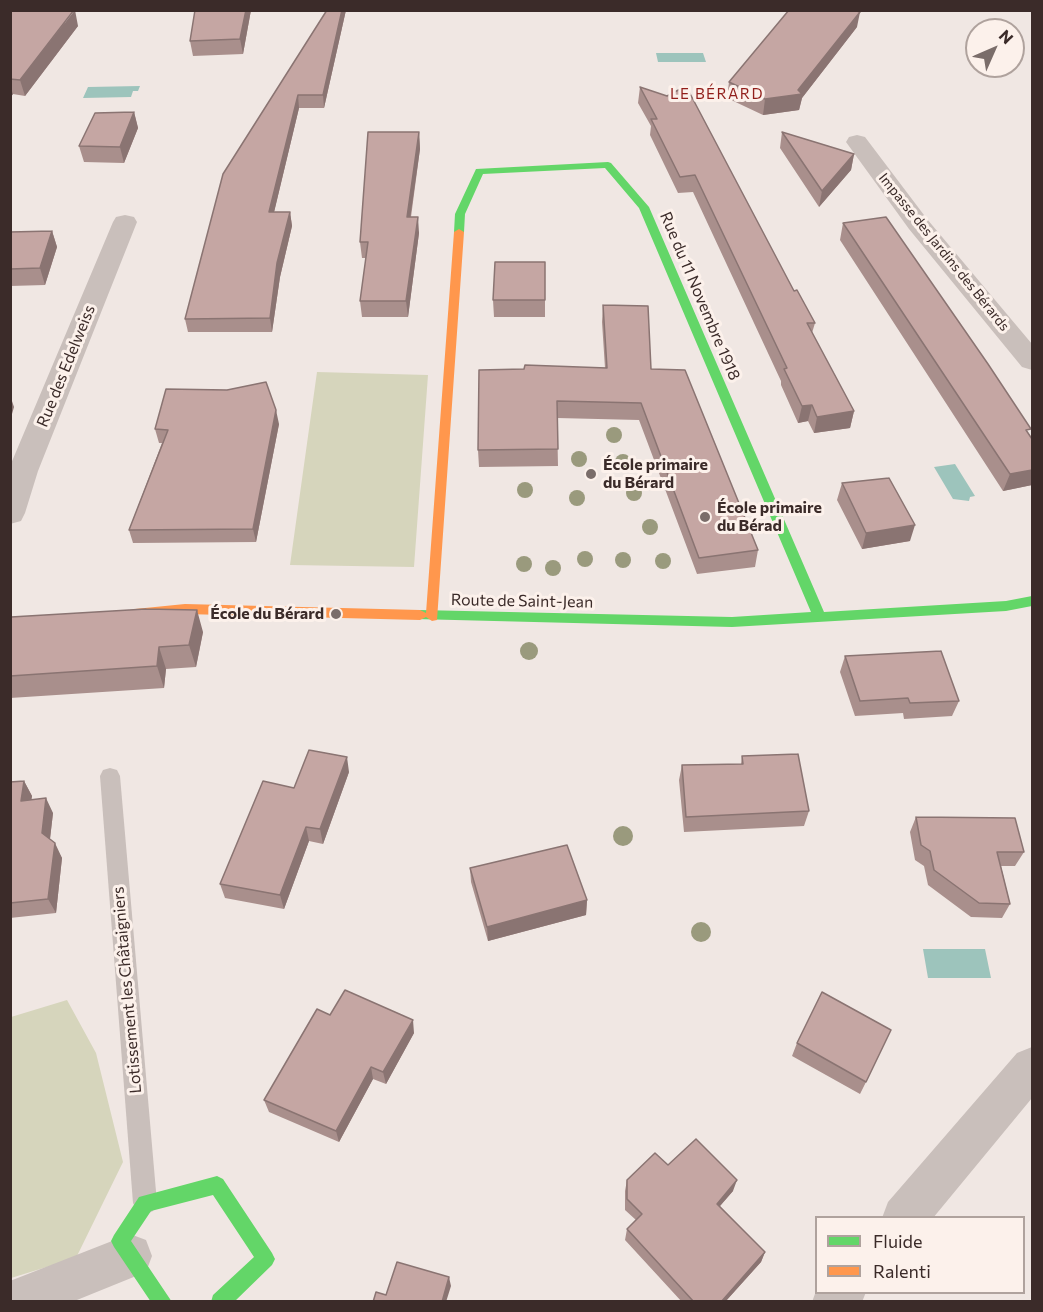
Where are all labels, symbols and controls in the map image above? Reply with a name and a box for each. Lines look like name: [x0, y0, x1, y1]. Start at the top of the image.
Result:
north arrow: [965, 18, 1025, 78]
text: N: [996, 25, 1018, 47]
district label: LE BÉRARD: [670, 85, 764, 103]
street label: Impasse des Jardins des Bérards: [875, 170, 1013, 334]
street label: Rue du 11 Novembre 1918: [656, 209, 744, 383]
street label: Rue des Edelweiss: [33, 302, 99, 430]
place label: École primaire du Bérard: [603, 455, 708, 493]
marker: École primaire du Bérard: [584, 467, 598, 481]
place label: École primaire du Bérad: [717, 498, 822, 536]
marker: École primaire du Bérad: [698, 510, 712, 524]
street label: Route de Saint-Jean: [451, 590, 593, 612]
place label: École du Bérard: [210, 604, 324, 624]
marker: École du Bérard: [329, 607, 343, 621]
street label: Lotissement les Châtaigniers: [108, 886, 146, 1094]
legend: [815, 1216, 1025, 1294]
text: Fluide: [873, 1230, 922, 1252]
text: Ralenti: [873, 1260, 931, 1282]

